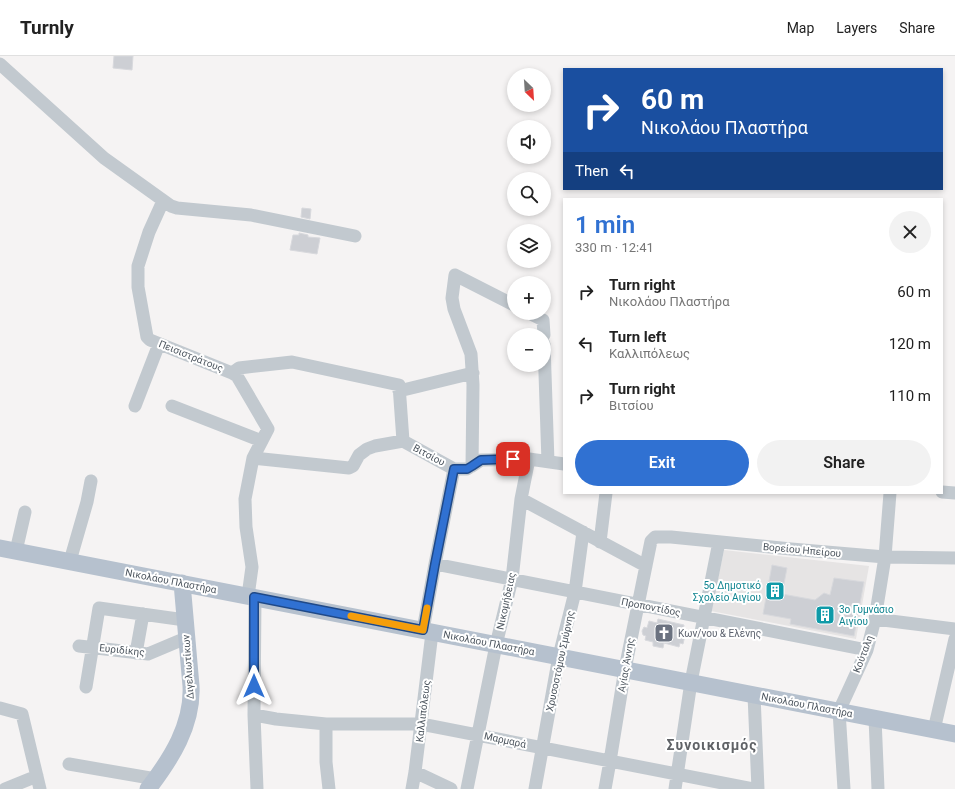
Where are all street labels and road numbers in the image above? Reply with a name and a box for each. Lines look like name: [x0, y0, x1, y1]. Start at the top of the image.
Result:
street label: Πεισιστράτους: [157, 338, 225, 375]
street label: Βιτσίου: [411, 442, 447, 468]
street label: Βορείου Ηπείρου: [762, 541, 842, 559]
street label: Νικολάου Πλαστήρα: [124, 567, 218, 595]
street label: Νικομήδειας: [495, 571, 518, 631]
street label: Προποντίδος: [620, 596, 682, 619]
street label: Χρυσοστόμου Σμύρνης: [544, 609, 577, 713]
street label: Νικολάου Πλαστήρα: [442, 629, 536, 657]
street label: Διγελιωτίκων: [180, 634, 196, 700]
street label: Κούταλη: [851, 634, 875, 674]
street label: Αγίας Άννης: [616, 637, 637, 693]
street label: Ευριδίκης: [99, 642, 145, 659]
street label: Καλλιπόλεως: [414, 679, 433, 743]
street label: Νικολάου Πλαστήρα: [760, 691, 854, 719]
street label: Μαρμαρά: [483, 730, 527, 750]

